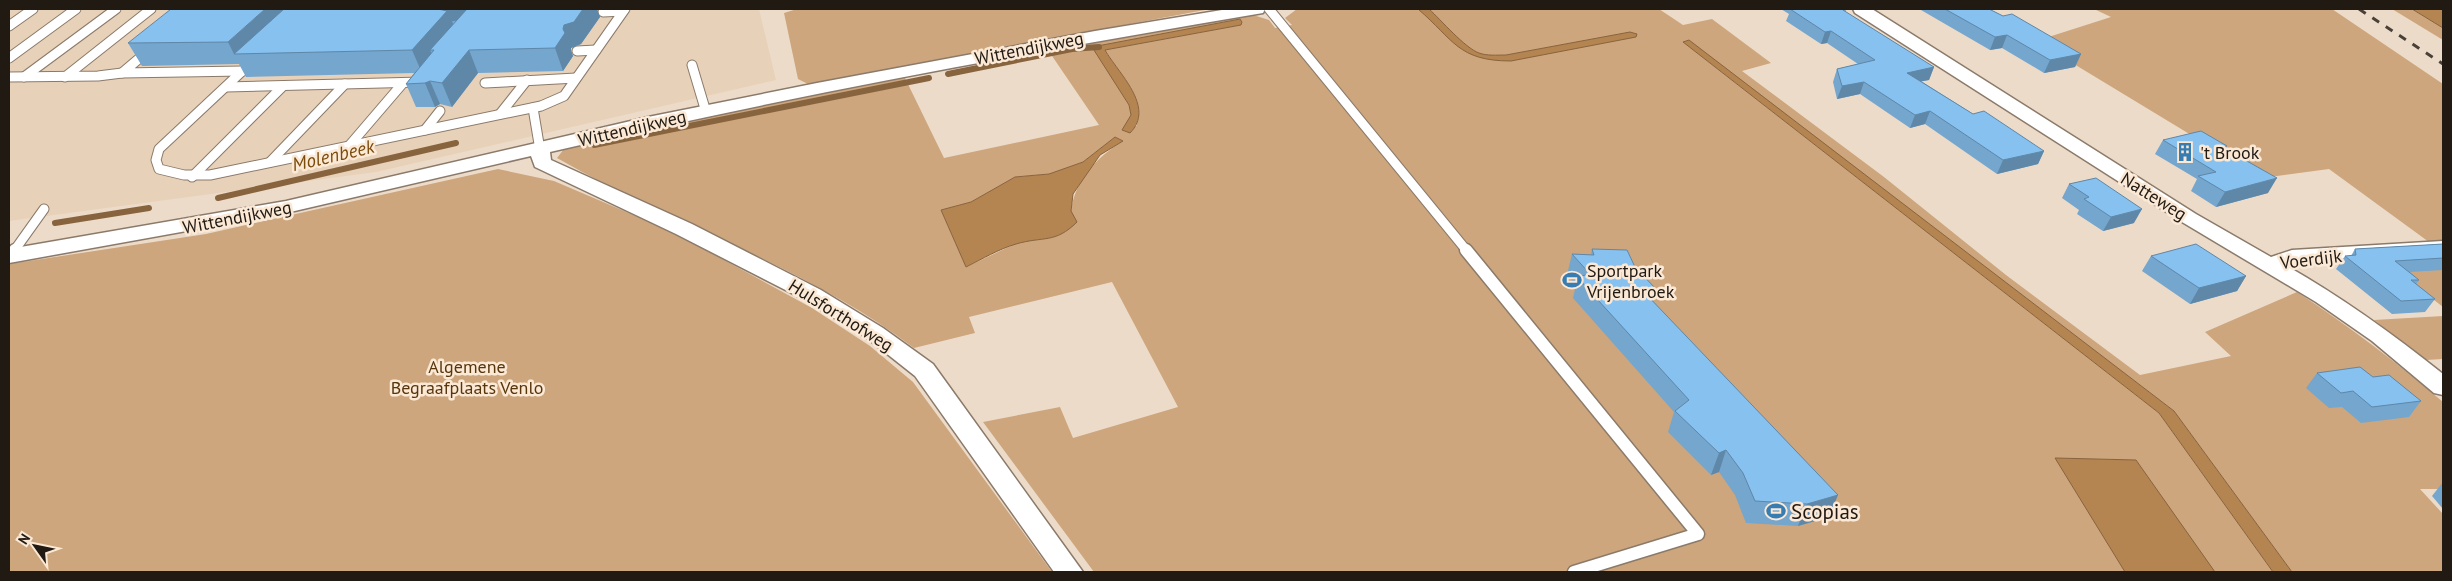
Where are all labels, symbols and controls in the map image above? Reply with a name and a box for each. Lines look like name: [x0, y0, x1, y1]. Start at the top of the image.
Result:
street label: Wittendijkweg: [973, 26, 1085, 70]
street label: Wittendijkweg: [576, 104, 688, 152]
water label: Molenbeek: [290, 134, 378, 176]
building icon: 't Brook: [2174, 141, 2196, 163]
place label: 't Brook: [2200, 141, 2260, 164]
street label: Natteweg: [2117, 167, 2191, 225]
street label: Wittendijkweg: [181, 195, 293, 239]
street label: Voerdijk: [2278, 244, 2344, 274]
place label: Sportpark Vrijenbroek: [1586, 259, 1675, 303]
sports icon: Sportpark Vrijenbroek: [1561, 269, 1583, 291]
street label: Hulsforthofweg: [784, 274, 898, 356]
park label: Algemene Begraafplaats Venlo: [391, 355, 543, 399]
place label: Scopias: [1791, 498, 1859, 525]
sports icon: Scopias: [1765, 500, 1787, 522]
north arrow: [10, 521, 60, 571]
text: N: [14, 530, 34, 548]

